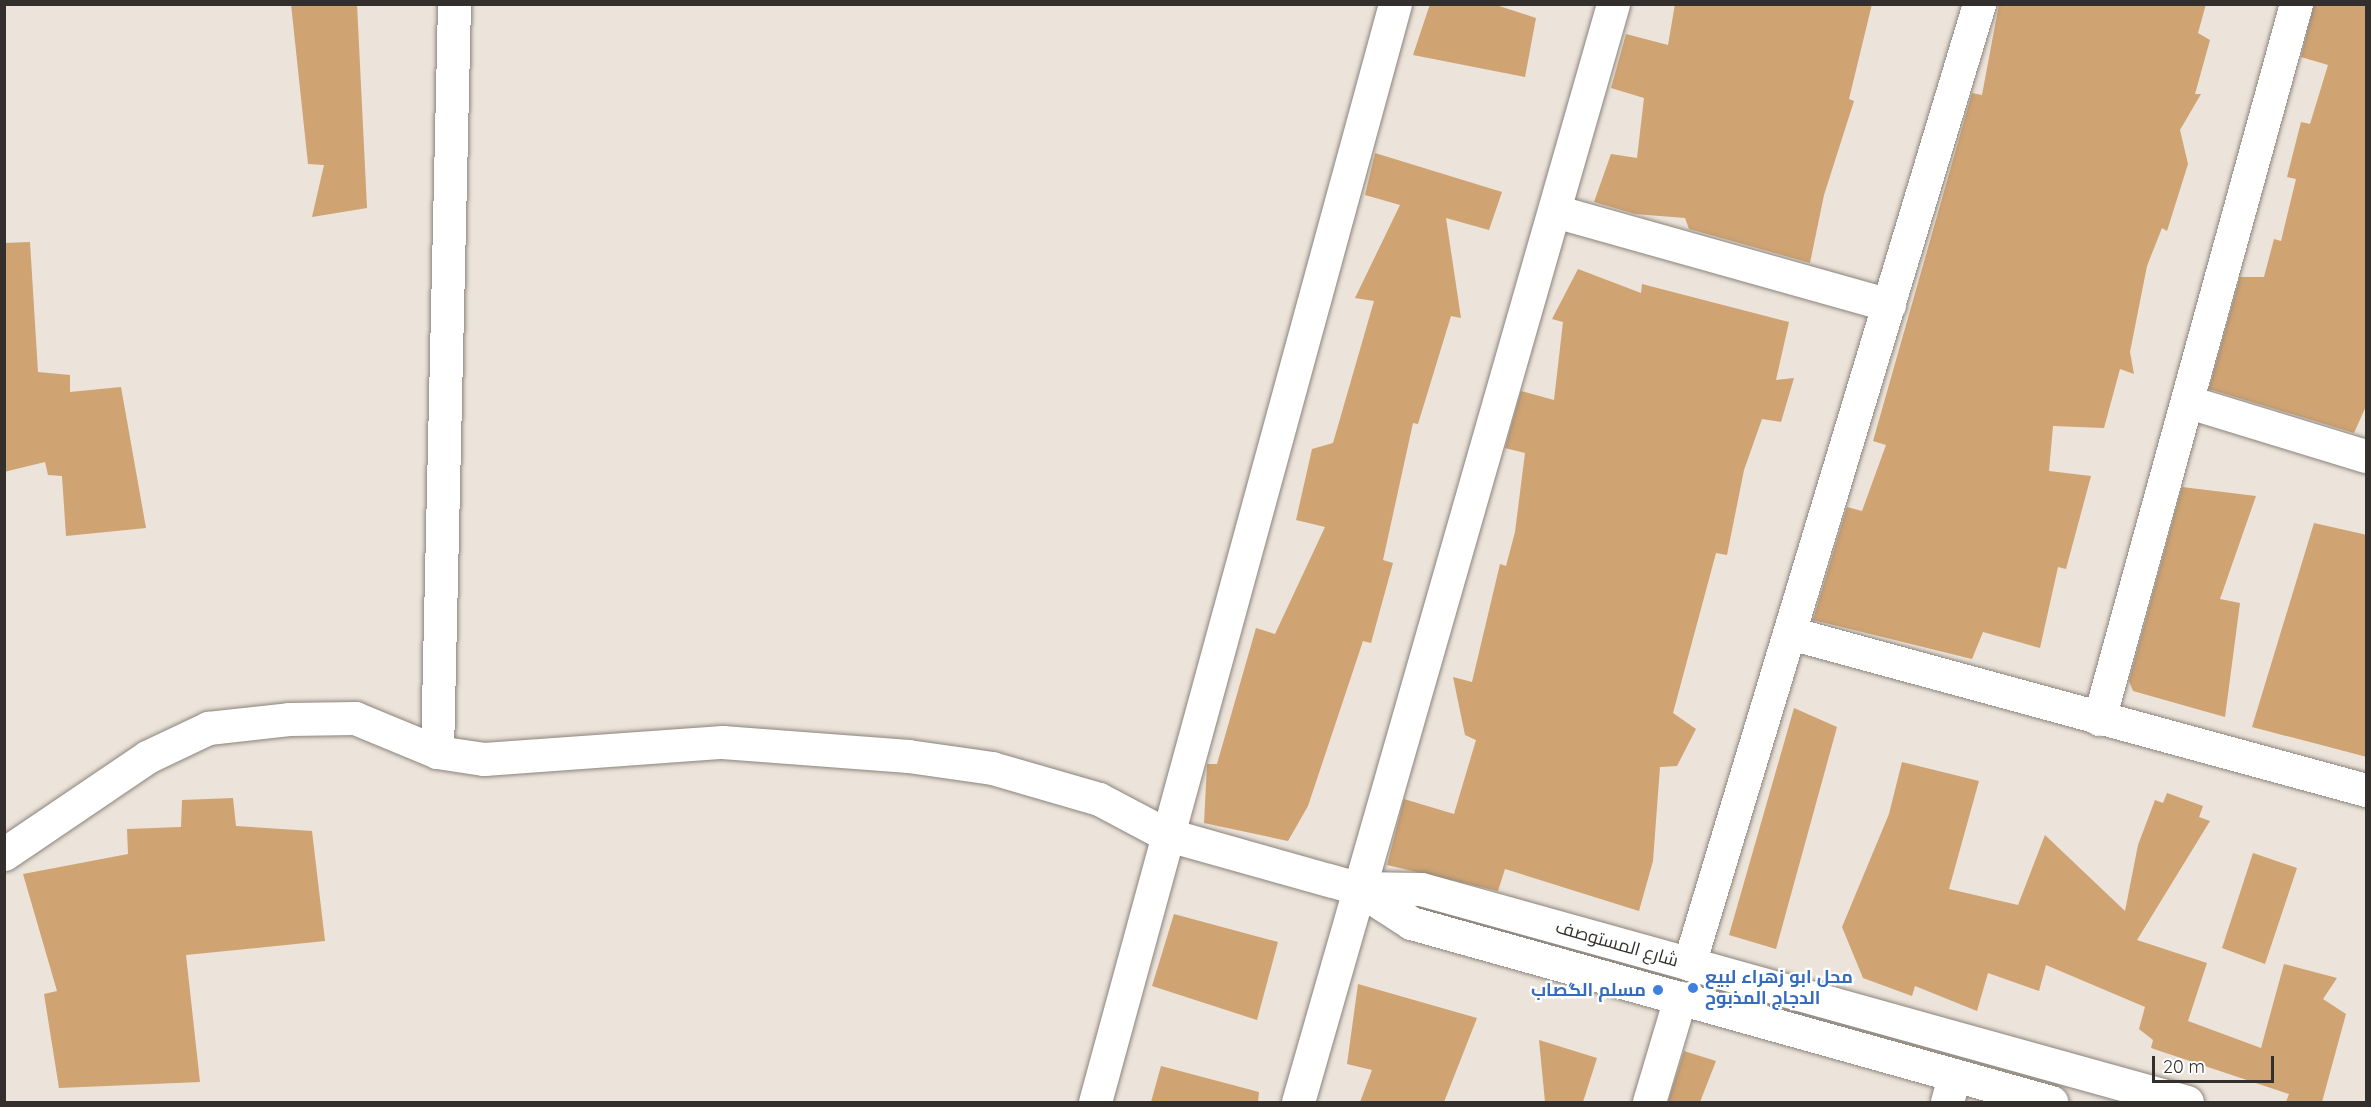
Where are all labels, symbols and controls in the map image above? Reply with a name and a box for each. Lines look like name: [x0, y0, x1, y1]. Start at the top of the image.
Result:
street label: شارع المستوصف: [1553, 916, 1681, 972]
place label: محل ابو زهراء لبيع الدجاج المذبوح: [1705, 967, 1853, 1010]
place label: مسلم الگصاب: [1531, 979, 1646, 1001]
marker: محل ابو زهراء لبيع الدجاج المذبوح: [1686, 981, 1700, 995]
marker: مسلم الگصاب: [1651, 983, 1665, 997]
scale bar: [2155, 1044, 2276, 1082]
text: 20 m: [2163, 1055, 2205, 1078]

